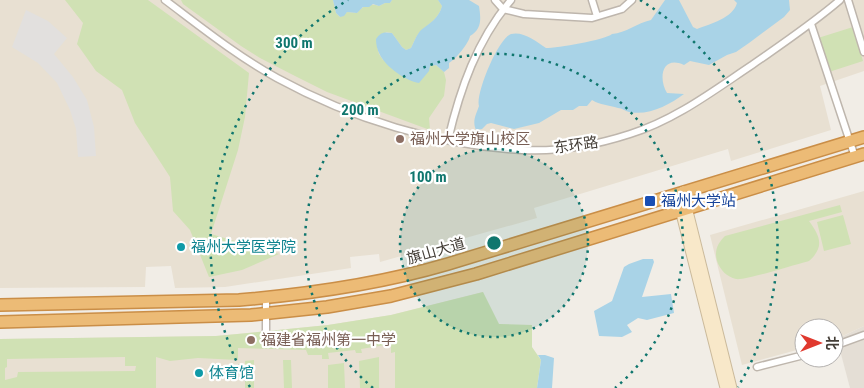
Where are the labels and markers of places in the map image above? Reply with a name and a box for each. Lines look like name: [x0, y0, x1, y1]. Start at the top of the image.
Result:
place label: 福州大学旗山校区: [410, 130, 530, 148]
marker: 福州大学旗山校区: [394, 133, 406, 145]
place label: 福州大学站: [661, 192, 736, 210]
marker: 福州大学站: [643, 194, 657, 208]
centre of rings: [485, 234, 503, 252]
place label: 福州大学医学院: [191, 238, 296, 256]
marker: 福州大学医学院: [175, 241, 187, 253]
place label: 福建省福州第一中学: [261, 331, 396, 349]
marker: 福建省福州第一中学: [245, 334, 257, 346]
place label: 体育馆: [209, 364, 254, 382]
marker: 体育馆: [193, 367, 205, 379]

